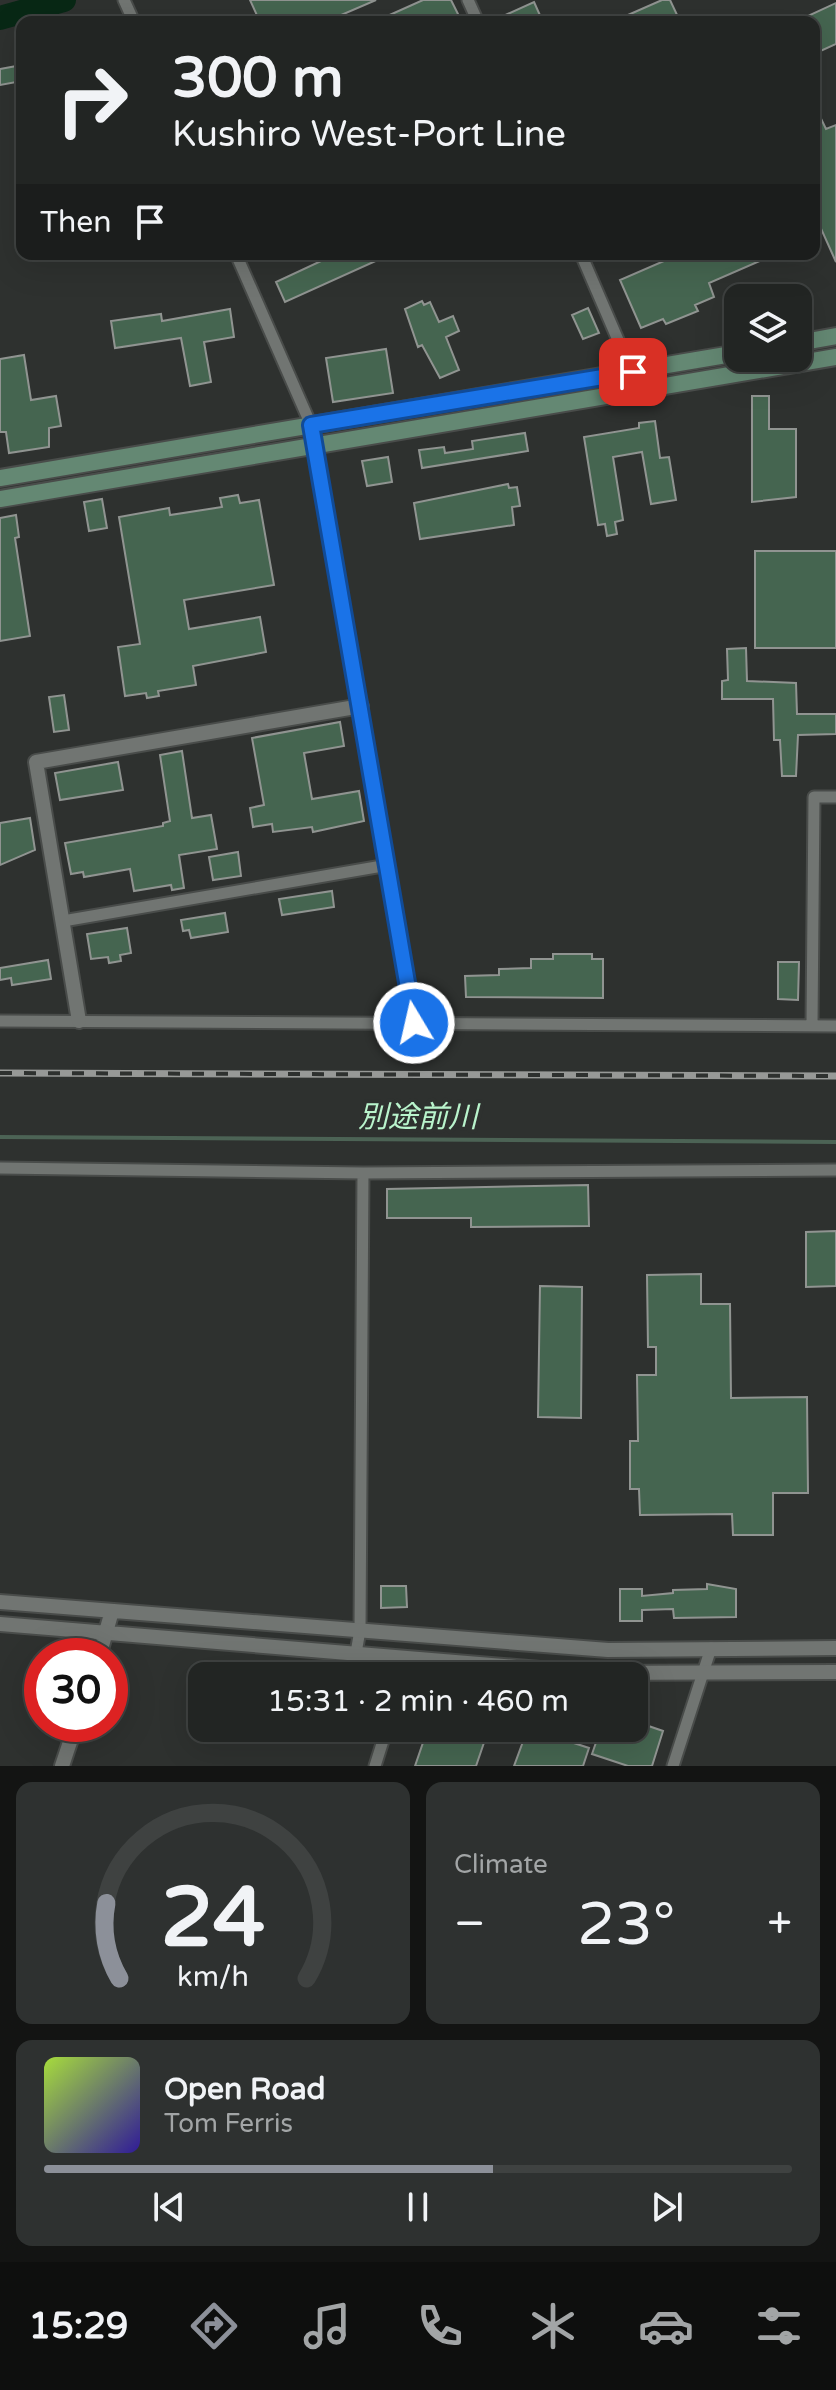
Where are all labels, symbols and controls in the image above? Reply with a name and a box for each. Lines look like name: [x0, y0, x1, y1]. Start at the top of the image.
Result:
text: 300 m: [172, 45, 343, 112]
icon: right: [40, 48, 144, 152]
text: Kushiro West-Port Line: [172, 113, 566, 156]
icon: arrive: [128, 200, 172, 244]
text: Then: [40, 204, 112, 241]
map controls: [724, 284, 812, 372]
button: layers: [724, 284, 812, 372]
pin: [599, 338, 667, 406]
icon: arrive: [611, 350, 655, 394]
position arrow: [372, 981, 456, 1065]
water label: 別途前川: [358, 1099, 481, 1136]
speed limit sign: 30: [24, 1638, 128, 1742]
text: 15:31 · 2 min · 460 m: [267, 1683, 569, 1720]
text: Climate: [454, 1849, 548, 1880]
text: 24: [161, 1869, 265, 1969]
text: 23°: [577, 1889, 675, 1961]
text: −: [454, 1898, 485, 1951]
text: +: [767, 1898, 792, 1951]
text: km/h: [177, 1960, 249, 1994]
text: Open Road: [164, 2071, 325, 2108]
text: Tom Ferris: [164, 2108, 293, 2139]
icon: previous: [147, 2185, 191, 2229]
icon: pause: [396, 2185, 440, 2229]
icon: next: [645, 2185, 689, 2229]
icon: directions: [186, 2298, 242, 2354]
icon: music: [299, 2298, 355, 2354]
icon: phone: [412, 2298, 468, 2354]
icon: climate: [525, 2298, 581, 2354]
icon: car: [638, 2298, 694, 2354]
icon: filters: [751, 2298, 807, 2354]
text: 15:29: [29, 2305, 128, 2348]

